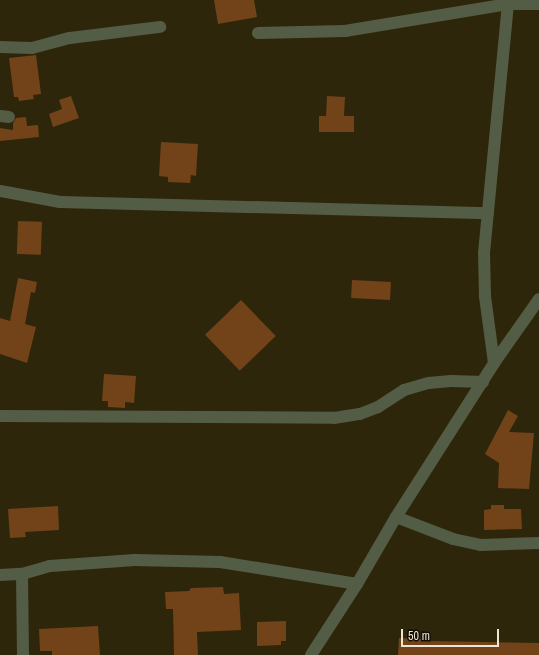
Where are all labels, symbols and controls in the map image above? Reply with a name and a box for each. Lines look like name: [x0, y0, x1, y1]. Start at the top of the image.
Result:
scale bar: [403, 621, 501, 647]
text: 50 m: [408, 628, 430, 644]

